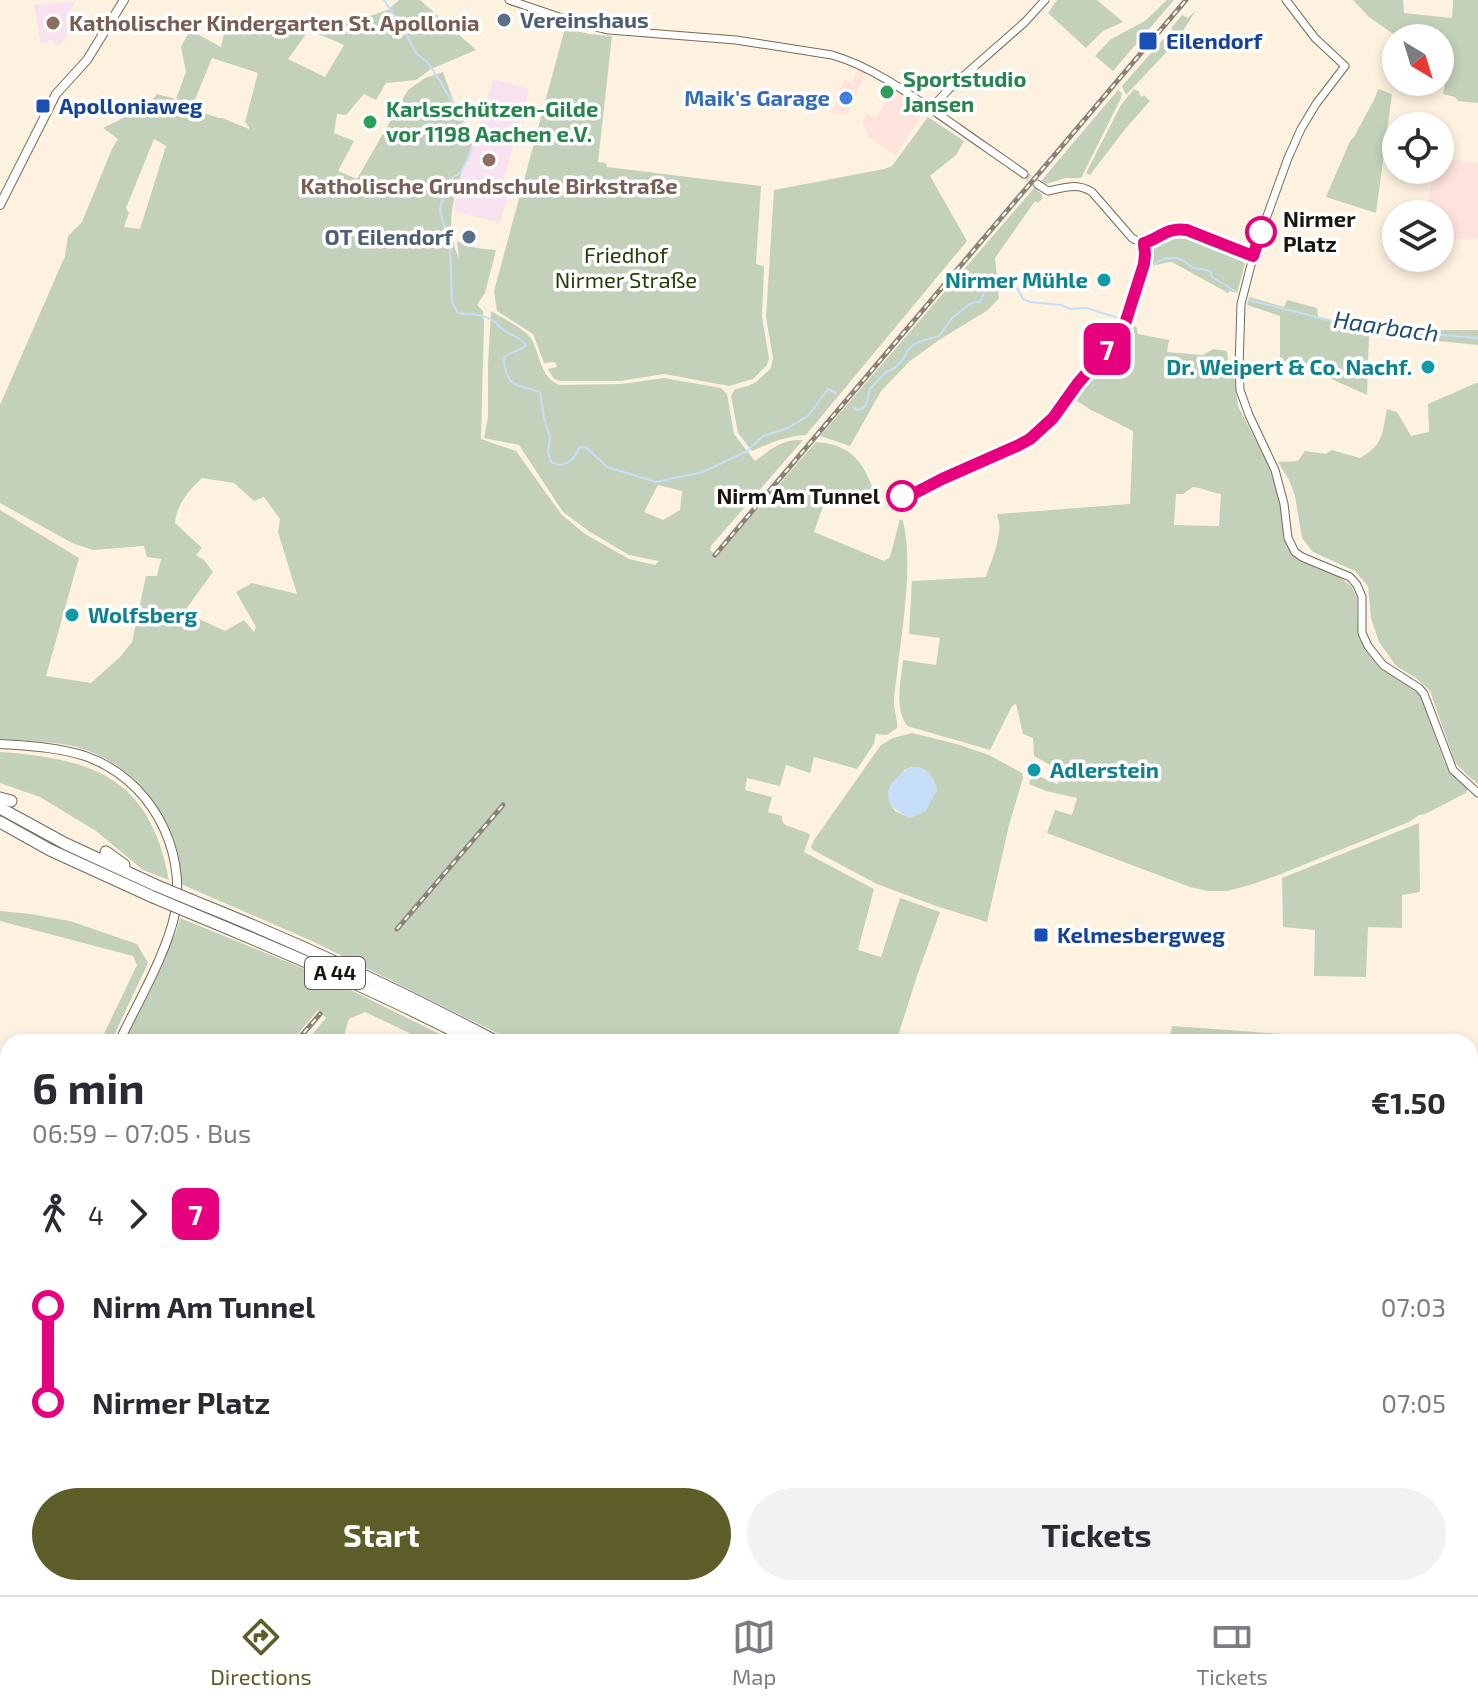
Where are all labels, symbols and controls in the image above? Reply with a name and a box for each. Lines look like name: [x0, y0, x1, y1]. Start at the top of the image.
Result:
place label: Vereinshaus: [520, 6, 649, 32]
place label: Katholischer Kindergarten St. Apollonia: [69, 9, 480, 35]
marker: Vereinshaus: [495, 11, 513, 29]
marker: Katholischer Kindergarten St. Apollonia: [44, 14, 62, 32]
north arrow: [1382, 24, 1454, 96]
map controls: [1382, 24, 1454, 272]
place label: Eilendorf: [1166, 27, 1263, 53]
marker: Eilendorf: [1137, 30, 1159, 52]
place label: Sportstudio Jansen: [903, 65, 1026, 116]
marker: Sportstudio Jansen: [878, 83, 896, 101]
place label: Maik's Garage: [684, 84, 830, 110]
marker: Maik's Garage: [837, 89, 855, 107]
place label: Apolloniaweg: [59, 92, 203, 118]
place label: Karlsschützen-Gilde vor 1198 Aachen e.V.: [386, 95, 598, 146]
marker: Apolloniaweg: [34, 97, 52, 115]
button: locate: [1382, 112, 1454, 184]
marker: Karlsschützen-Gilde vor 1198 Aachen e.V.: [361, 113, 379, 131]
marker: Katholische Grundschule Birkstraße: [480, 151, 498, 169]
place label: Katholische Grundschule Birkstraße: [300, 172, 678, 198]
button: layers: [1382, 200, 1454, 272]
place label: Nirmer Platz: [1283, 205, 1356, 256]
marker: Nirmer Platz: [1246, 217, 1276, 247]
place label: OT Eilendorf: [325, 223, 454, 249]
marker: OT Eilendorf: [460, 228, 478, 246]
park label: Friedhof Nirmer Straße: [555, 241, 697, 292]
place label: Nirmer Mühle: [945, 266, 1088, 292]
marker: Nirmer Mühle: [1095, 271, 1113, 289]
water label: Haarbach: [1332, 304, 1441, 347]
line badge: 7: [1081, 323, 1133, 375]
text: 7: [1100, 332, 1114, 366]
place label: Dr. Weipert & Co. Nachf.: [1166, 353, 1412, 379]
marker: Dr. Weipert & Co. Nachf.: [1419, 358, 1437, 376]
marker: Nirm Am Tunnel: [887, 481, 917, 511]
place label: Nirm Am Tunnel: [716, 482, 881, 508]
place label: Wolfsberg: [88, 601, 198, 627]
marker: Wolfsberg: [63, 606, 81, 624]
place label: Adlerstein: [1050, 756, 1159, 782]
marker: Adlerstein: [1025, 761, 1043, 779]
place label: Kelmesbergweg: [1057, 921, 1225, 947]
marker: Kelmesbergweg: [1032, 926, 1050, 944]
road number: A 44: [305, 957, 365, 989]
text: 6 min: [32, 1060, 145, 1113]
text: €1.50: [1371, 1084, 1446, 1120]
text: 06:59 – 07:05 · Bus: [32, 1117, 251, 1148]
icon: walk: [32, 1192, 76, 1236]
icon: forward: [116, 1192, 160, 1236]
text: 7: [188, 1197, 203, 1231]
text: 4: [88, 1199, 104, 1230]
text: Nirm Am Tunnel: [92, 1288, 315, 1324]
text: 07:03: [1381, 1291, 1446, 1322]
text: Nirmer Platz: [92, 1384, 270, 1420]
text: 07:05: [1381, 1387, 1446, 1418]
button: Start: [32, 1488, 731, 1580]
button: Tickets: [747, 1488, 1446, 1580]
tab: Directions: [210, 1615, 312, 1689]
tab: Map: [732, 1615, 776, 1689]
tab: Tickets: [1197, 1615, 1268, 1689]

